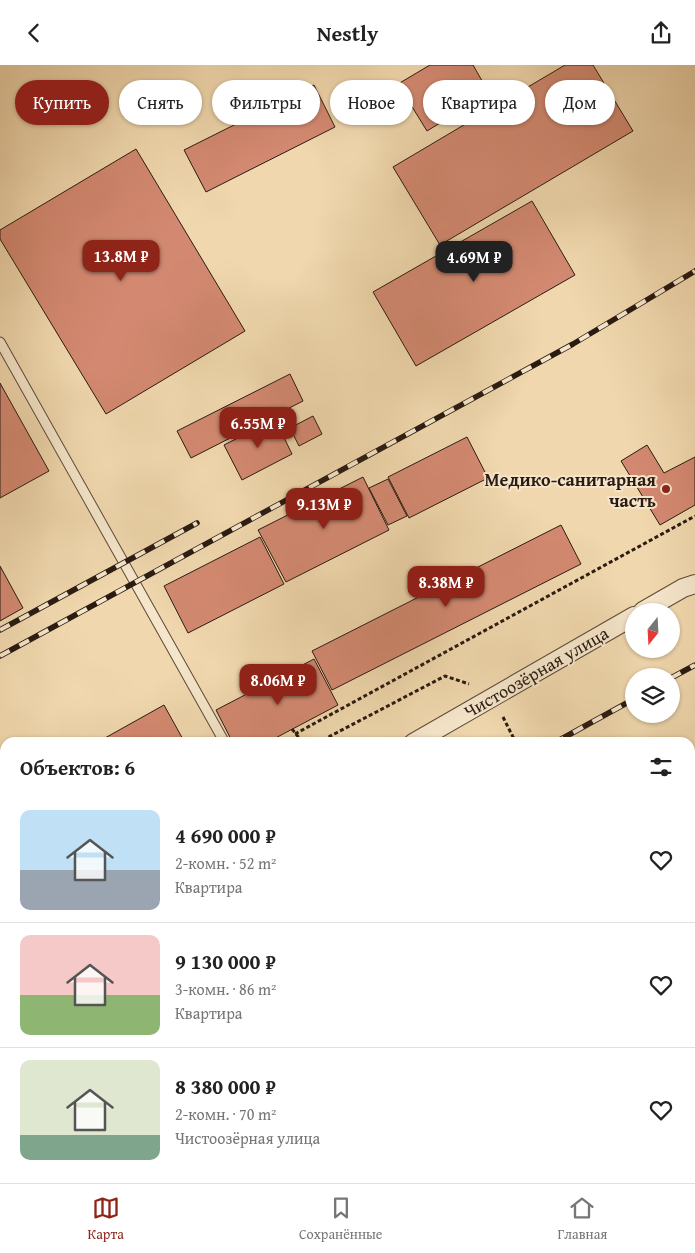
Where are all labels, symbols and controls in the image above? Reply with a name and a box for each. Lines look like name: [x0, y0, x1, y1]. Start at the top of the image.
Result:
text: Nestly: [317, 17, 378, 49]
icon: back: [20, 19, 48, 47]
icon: share: [647, 19, 675, 47]
chip: Купить: [15, 80, 109, 125]
chip: Снять: [119, 80, 202, 125]
chip: Фильтры: [212, 80, 320, 125]
chip: Новое: [330, 80, 413, 125]
chip: Квартира: [423, 80, 535, 125]
chip: Дом: [545, 80, 615, 125]
pin: 13.8M ₽: [75, 239, 167, 282]
pin: 4.69M ₽: [428, 241, 520, 283]
text: 13.8M ₽: [94, 244, 148, 268]
text: 4.69M ₽: [447, 245, 501, 269]
pin: 6.55M ₽: [212, 407, 304, 449]
text: 6.55M ₽: [231, 411, 285, 435]
place label: Медико-санитарная часть: [484, 466, 656, 514]
marker: Медико-санитарная часть: [660, 483, 672, 495]
pin: 9.13M ₽: [278, 487, 370, 530]
text: 9.13M ₽: [297, 492, 351, 516]
pin: 8.38M ₽: [400, 565, 492, 608]
text: 8.38M ₽: [419, 570, 473, 594]
north arrow: [625, 603, 680, 657]
map controls: [625, 603, 680, 723]
street label: Чистоозёрная улица: [458, 619, 614, 725]
pin: 8.06M ₽: [232, 663, 324, 706]
text: 8.06M ₽: [251, 668, 305, 692]
button: layers: [625, 668, 680, 723]
text: Объектов: 6: [20, 752, 135, 783]
icon: filters: [647, 753, 675, 781]
text: 4 690 000 ₽: [175, 820, 276, 851]
icon: home: [60, 830, 120, 890]
icon: heart: [647, 846, 675, 874]
text: 2-комн. · 52 m²: [175, 851, 276, 875]
text: Квартира: [175, 875, 242, 899]
text: 9 130 000 ₽: [175, 946, 276, 977]
icon: home: [60, 955, 120, 1015]
icon: heart: [647, 971, 675, 999]
text: 3-комн. · 86 m²: [175, 977, 276, 1001]
text: Квартира: [175, 1001, 242, 1025]
text: 8 380 000 ₽: [175, 1071, 276, 1102]
icon: home: [60, 1080, 120, 1140]
icon: heart: [647, 1096, 675, 1124]
text: 2-комн. · 70 m²: [175, 1102, 276, 1126]
text: Чистоозёрная улица: [175, 1126, 320, 1150]
tab: Карта: [88, 1194, 124, 1244]
tab: Сохранённые: [299, 1194, 382, 1244]
tab: Главная: [558, 1194, 607, 1244]

